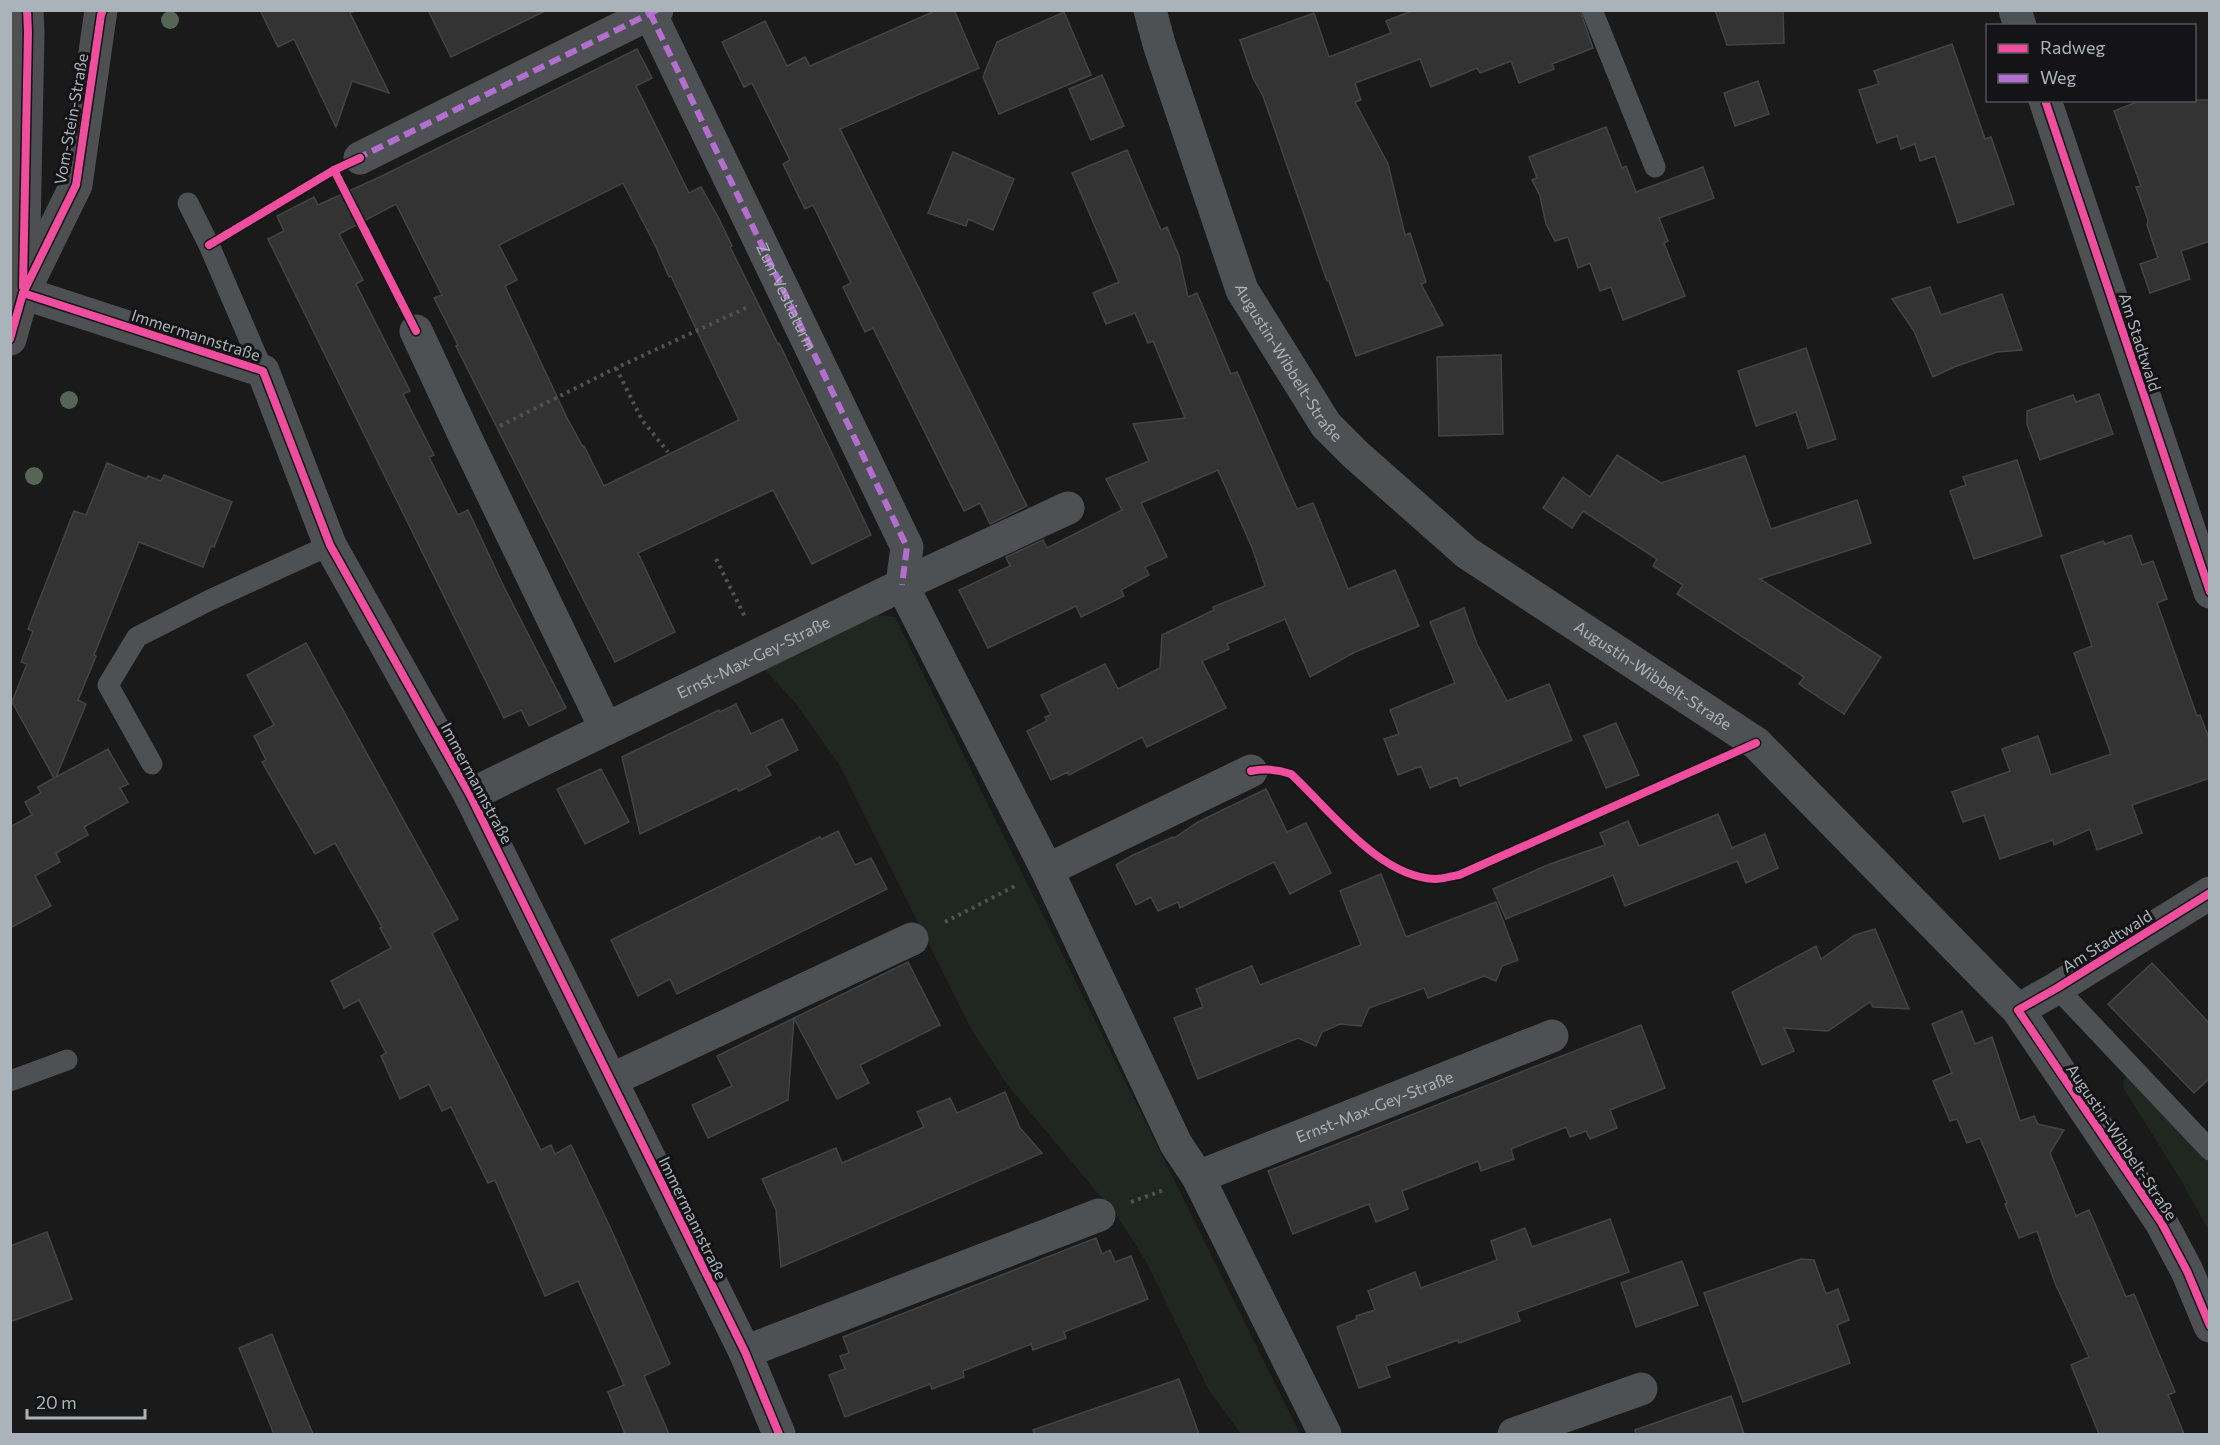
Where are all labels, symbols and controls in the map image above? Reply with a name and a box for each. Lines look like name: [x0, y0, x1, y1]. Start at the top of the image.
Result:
legend: [1986, 24, 2196, 102]
text: Radweg: [2040, 36, 2105, 58]
street label: Vom-Stein-Straße: [50, 52, 91, 186]
text: Weg: [2040, 66, 2077, 88]
street label: Zum Vestiaturm: [753, 240, 821, 354]
street label: Augustin-Wibbelt-Straße: [1232, 281, 1347, 445]
street label: Am Stadtwald: [2116, 290, 2165, 393]
street label: Immermannstraße: [129, 305, 263, 364]
street label: Ernst-Max-Gey-Straße: [674, 612, 833, 702]
street label: Augustin-Wibbelt-Straße: [1571, 616, 1736, 733]
street label: Immermannstraße: [437, 719, 517, 847]
street label: Am Stadtwald: [2058, 905, 2155, 976]
street label: Augustin-Wibbelt-Straße: [2063, 1060, 2182, 1223]
street label: Ernst-Max-Gey-Straße: [1293, 1066, 1456, 1146]
street label: Immermannstraße: [655, 1153, 731, 1282]
scale bar: [27, 1382, 146, 1420]
text: 20 m: [36, 1391, 77, 1413]

